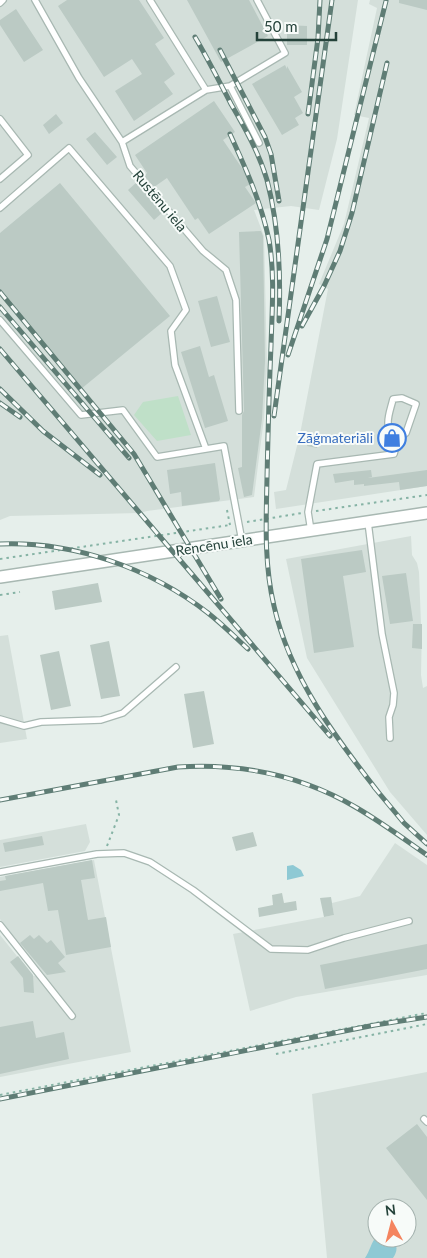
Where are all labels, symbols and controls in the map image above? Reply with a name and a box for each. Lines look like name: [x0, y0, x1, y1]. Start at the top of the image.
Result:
scale bar: [257, 10, 336, 42]
text: 50 m: [264, 17, 298, 35]
street label: Rustēnu iela: [130, 167, 191, 235]
shop icon: Zāģmateriāli: [377, 423, 407, 453]
place label: Zāģmateriāli: [298, 429, 373, 446]
street label: Rencēnu iela: [174, 530, 254, 559]
north arrow: [367, 1198, 417, 1248]
text: N: [384, 1201, 397, 1219]

